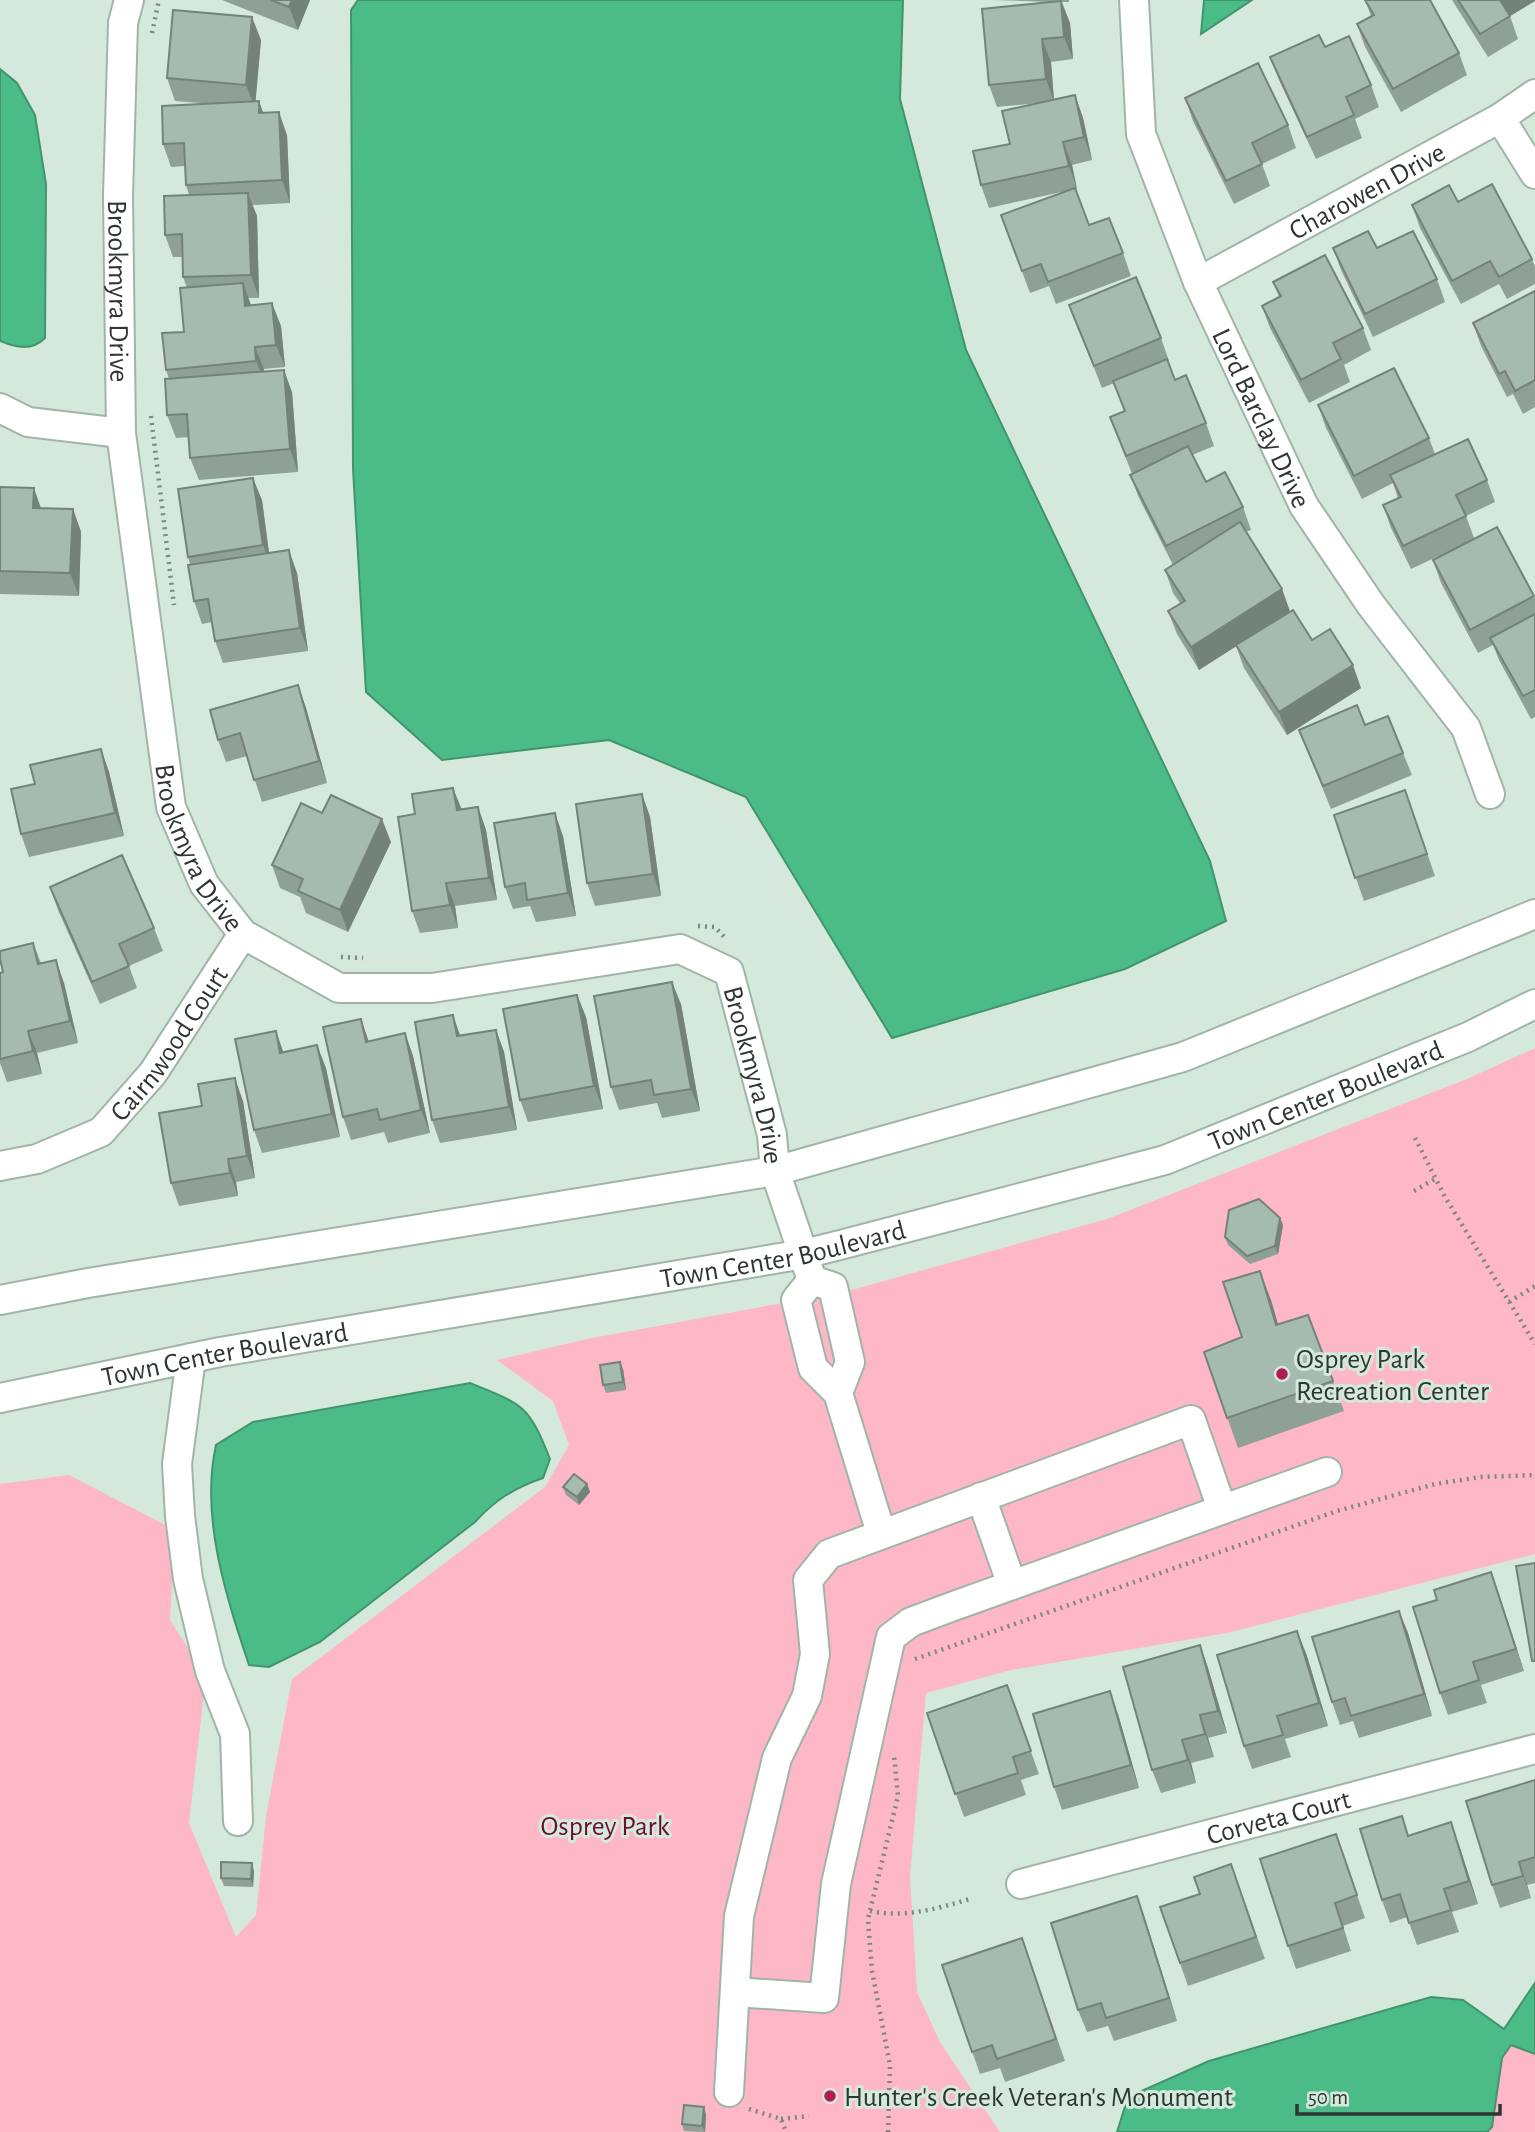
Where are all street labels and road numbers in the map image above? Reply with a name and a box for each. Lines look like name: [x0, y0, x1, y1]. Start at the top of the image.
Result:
street label: Charowen Drive: [1285, 139, 1450, 246]
street label: Brookmyra Drive: [102, 200, 132, 383]
street label: Lord Barclay Drive: [1206, 325, 1315, 513]
street label: Brookmyra Drive: [149, 762, 247, 937]
street label: Cairnwood Court: [106, 962, 234, 1127]
street label: Brookmyra Drive: [717, 983, 786, 1165]
street label: Town Center Boulevard: [1205, 1037, 1447, 1157]
street label: Town Center Boulevard: [658, 1216, 909, 1294]
street label: Town Center Boulevard: [99, 1319, 350, 1392]
street label: Corveta Court: [1204, 1786, 1354, 1851]

